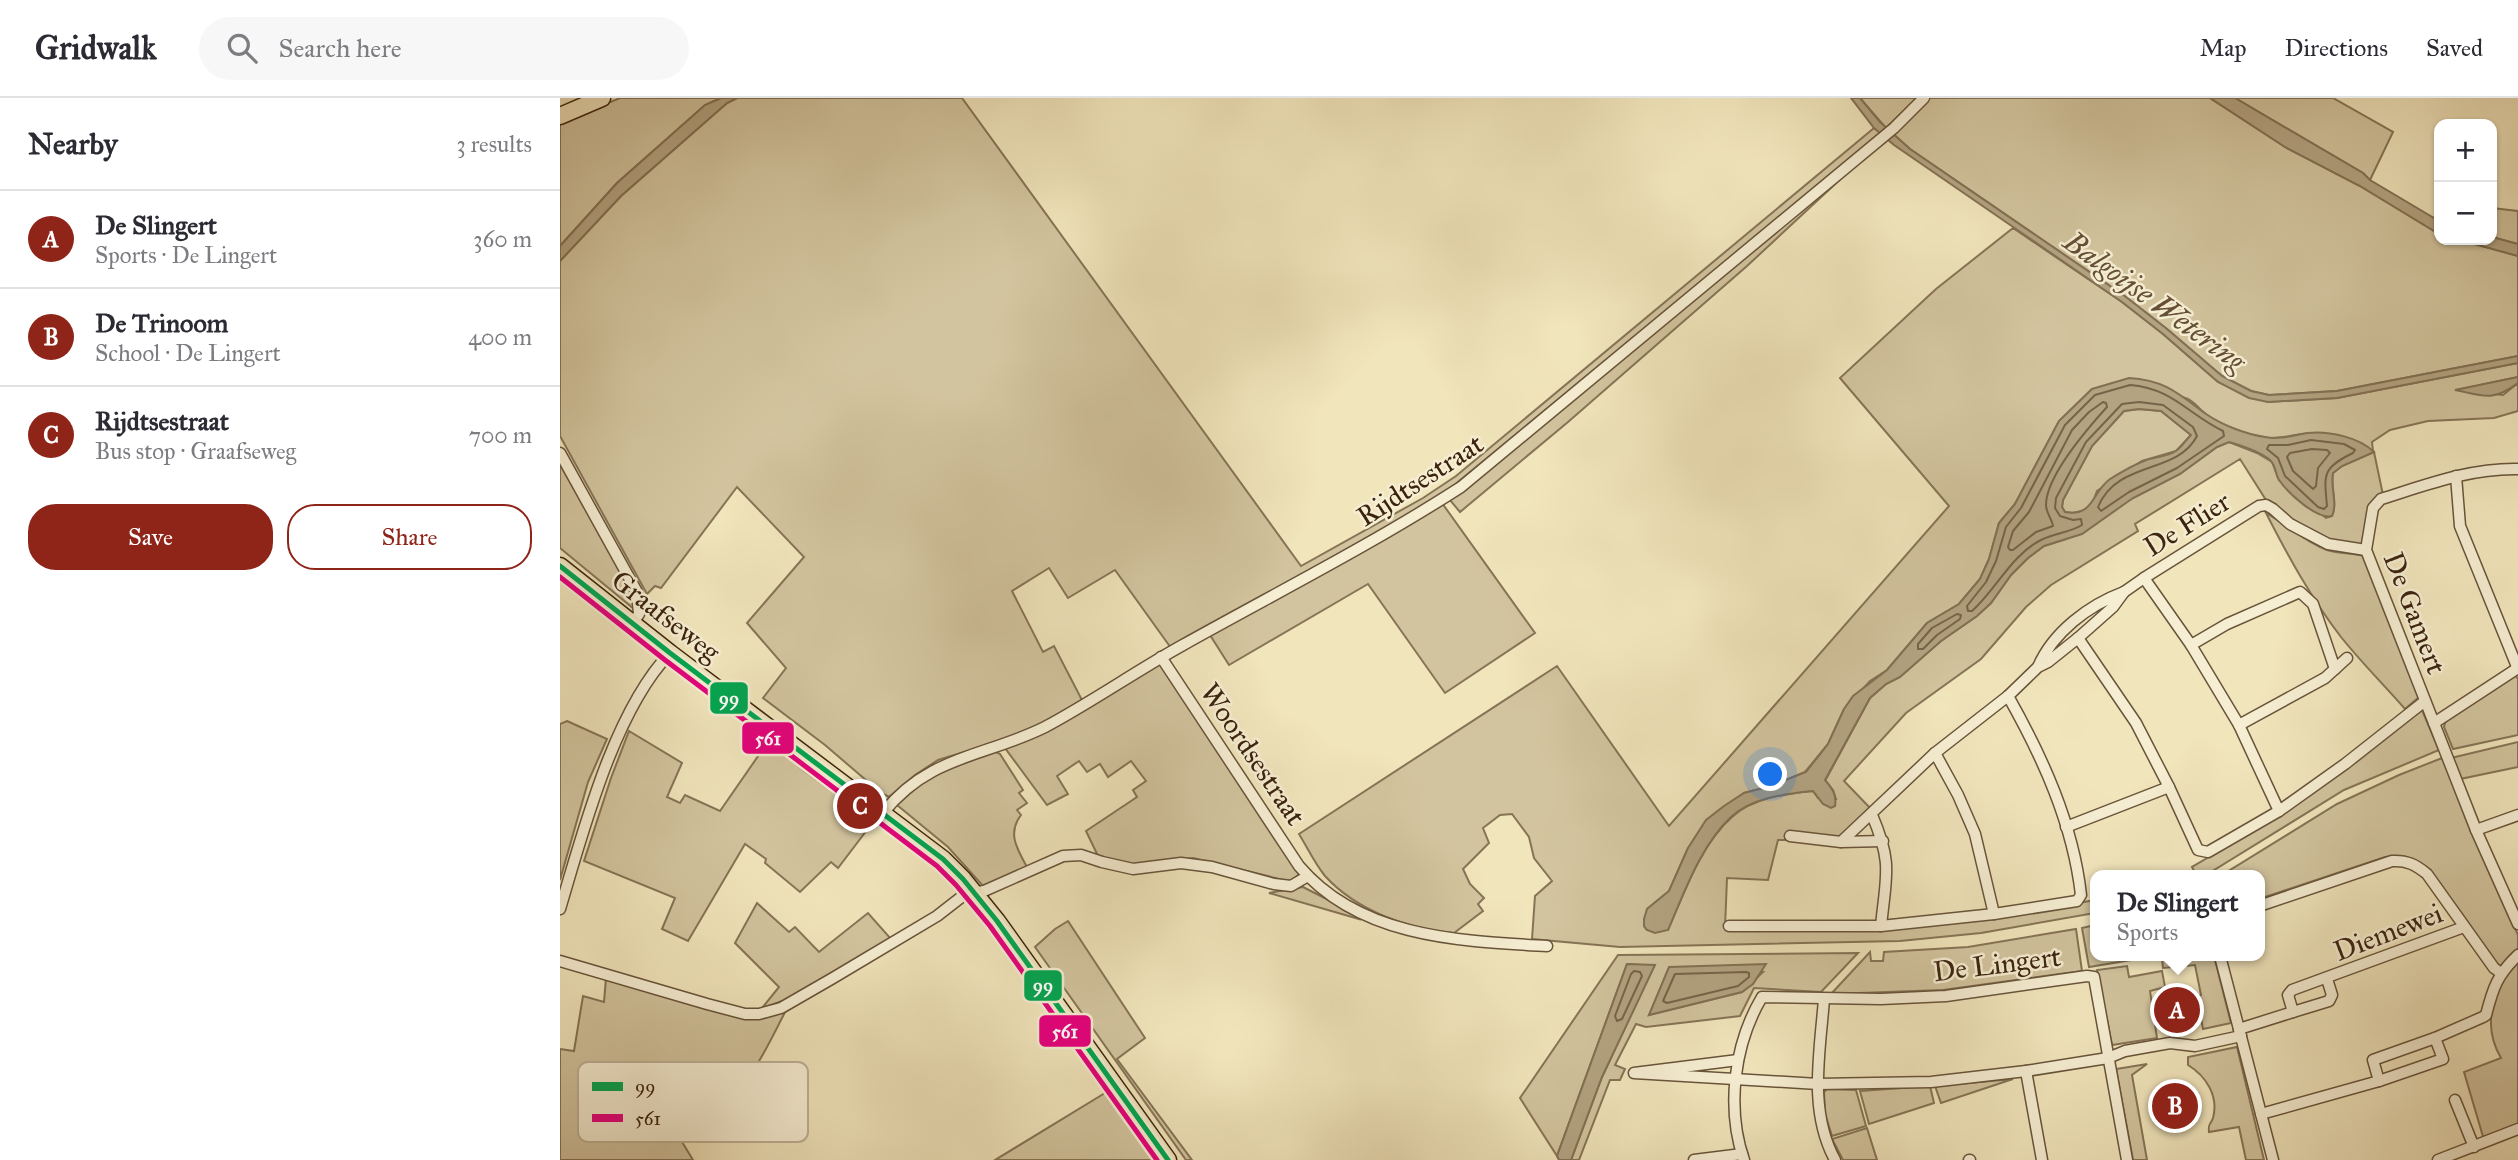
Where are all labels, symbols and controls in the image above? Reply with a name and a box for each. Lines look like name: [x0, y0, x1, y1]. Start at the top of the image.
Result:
search box: [199, 17, 689, 80]
text: Gridwalk: [35, 28, 157, 68]
icon: search: [223, 29, 261, 67]
text: Search here: [279, 32, 402, 64]
text: Map: [2200, 33, 2247, 63]
text: Directions: [2285, 33, 2388, 63]
text: Saved: [2426, 33, 2483, 63]
map controls: [2434, 119, 2497, 245]
button: +: [2434, 119, 2497, 182]
text: Nearby: [28, 126, 118, 162]
text: 3 results: [456, 130, 532, 158]
button: −: [2434, 182, 2497, 245]
text: De Slingert: [95, 209, 217, 241]
water label: Balgoijse Wetering: [2055, 222, 2254, 380]
text: A: [43, 225, 59, 253]
text: 360 m: [473, 225, 532, 253]
text: Sports · De Lingert: [95, 241, 277, 269]
text: De Trinoom: [95, 307, 228, 339]
text: B: [43, 323, 59, 351]
text: 400 m: [468, 323, 532, 351]
text: School · De Lingert: [95, 339, 281, 367]
text: Rijdtsestraat: [95, 405, 229, 437]
text: C: [43, 421, 59, 449]
text: 700 m: [469, 421, 532, 449]
street label: Rijdtsestraat: [1350, 426, 1490, 534]
text: Bus stop · Graafseweg: [95, 437, 296, 465]
street label: De Flier: [2137, 484, 2237, 564]
button: Save: [28, 504, 273, 570]
button: Share: [287, 504, 532, 570]
street label: De Gamert: [2376, 547, 2454, 679]
street label: Graafseweg: [604, 563, 728, 670]
street label: Woordsestraat: [1193, 676, 1314, 832]
line badge: 99: [709, 681, 749, 715]
text: 99: [719, 687, 739, 711]
line badge: 561: [741, 721, 795, 755]
text: 561: [755, 727, 781, 750]
your location: [1753, 757, 1787, 791]
pin: C: [837, 780, 883, 832]
popup: [2090, 870, 2265, 961]
text: De Slingert: [2116, 886, 2239, 918]
street label: Diemewei: [2329, 895, 2448, 969]
text: Sports: [2116, 918, 2178, 946]
street label: De Lingert: [1931, 939, 2063, 989]
line badge: 99: [1023, 969, 1063, 1002]
text: 99: [1033, 974, 1053, 998]
pin: A: [2154, 984, 2200, 1036]
line badge: 561: [1038, 1014, 1092, 1048]
text: 561: [1052, 1020, 1078, 1043]
legend: [578, 1062, 808, 1142]
text: 99: [635, 1075, 655, 1098]
pin: B: [2152, 1080, 2198, 1132]
text: 561: [635, 1107, 661, 1130]

